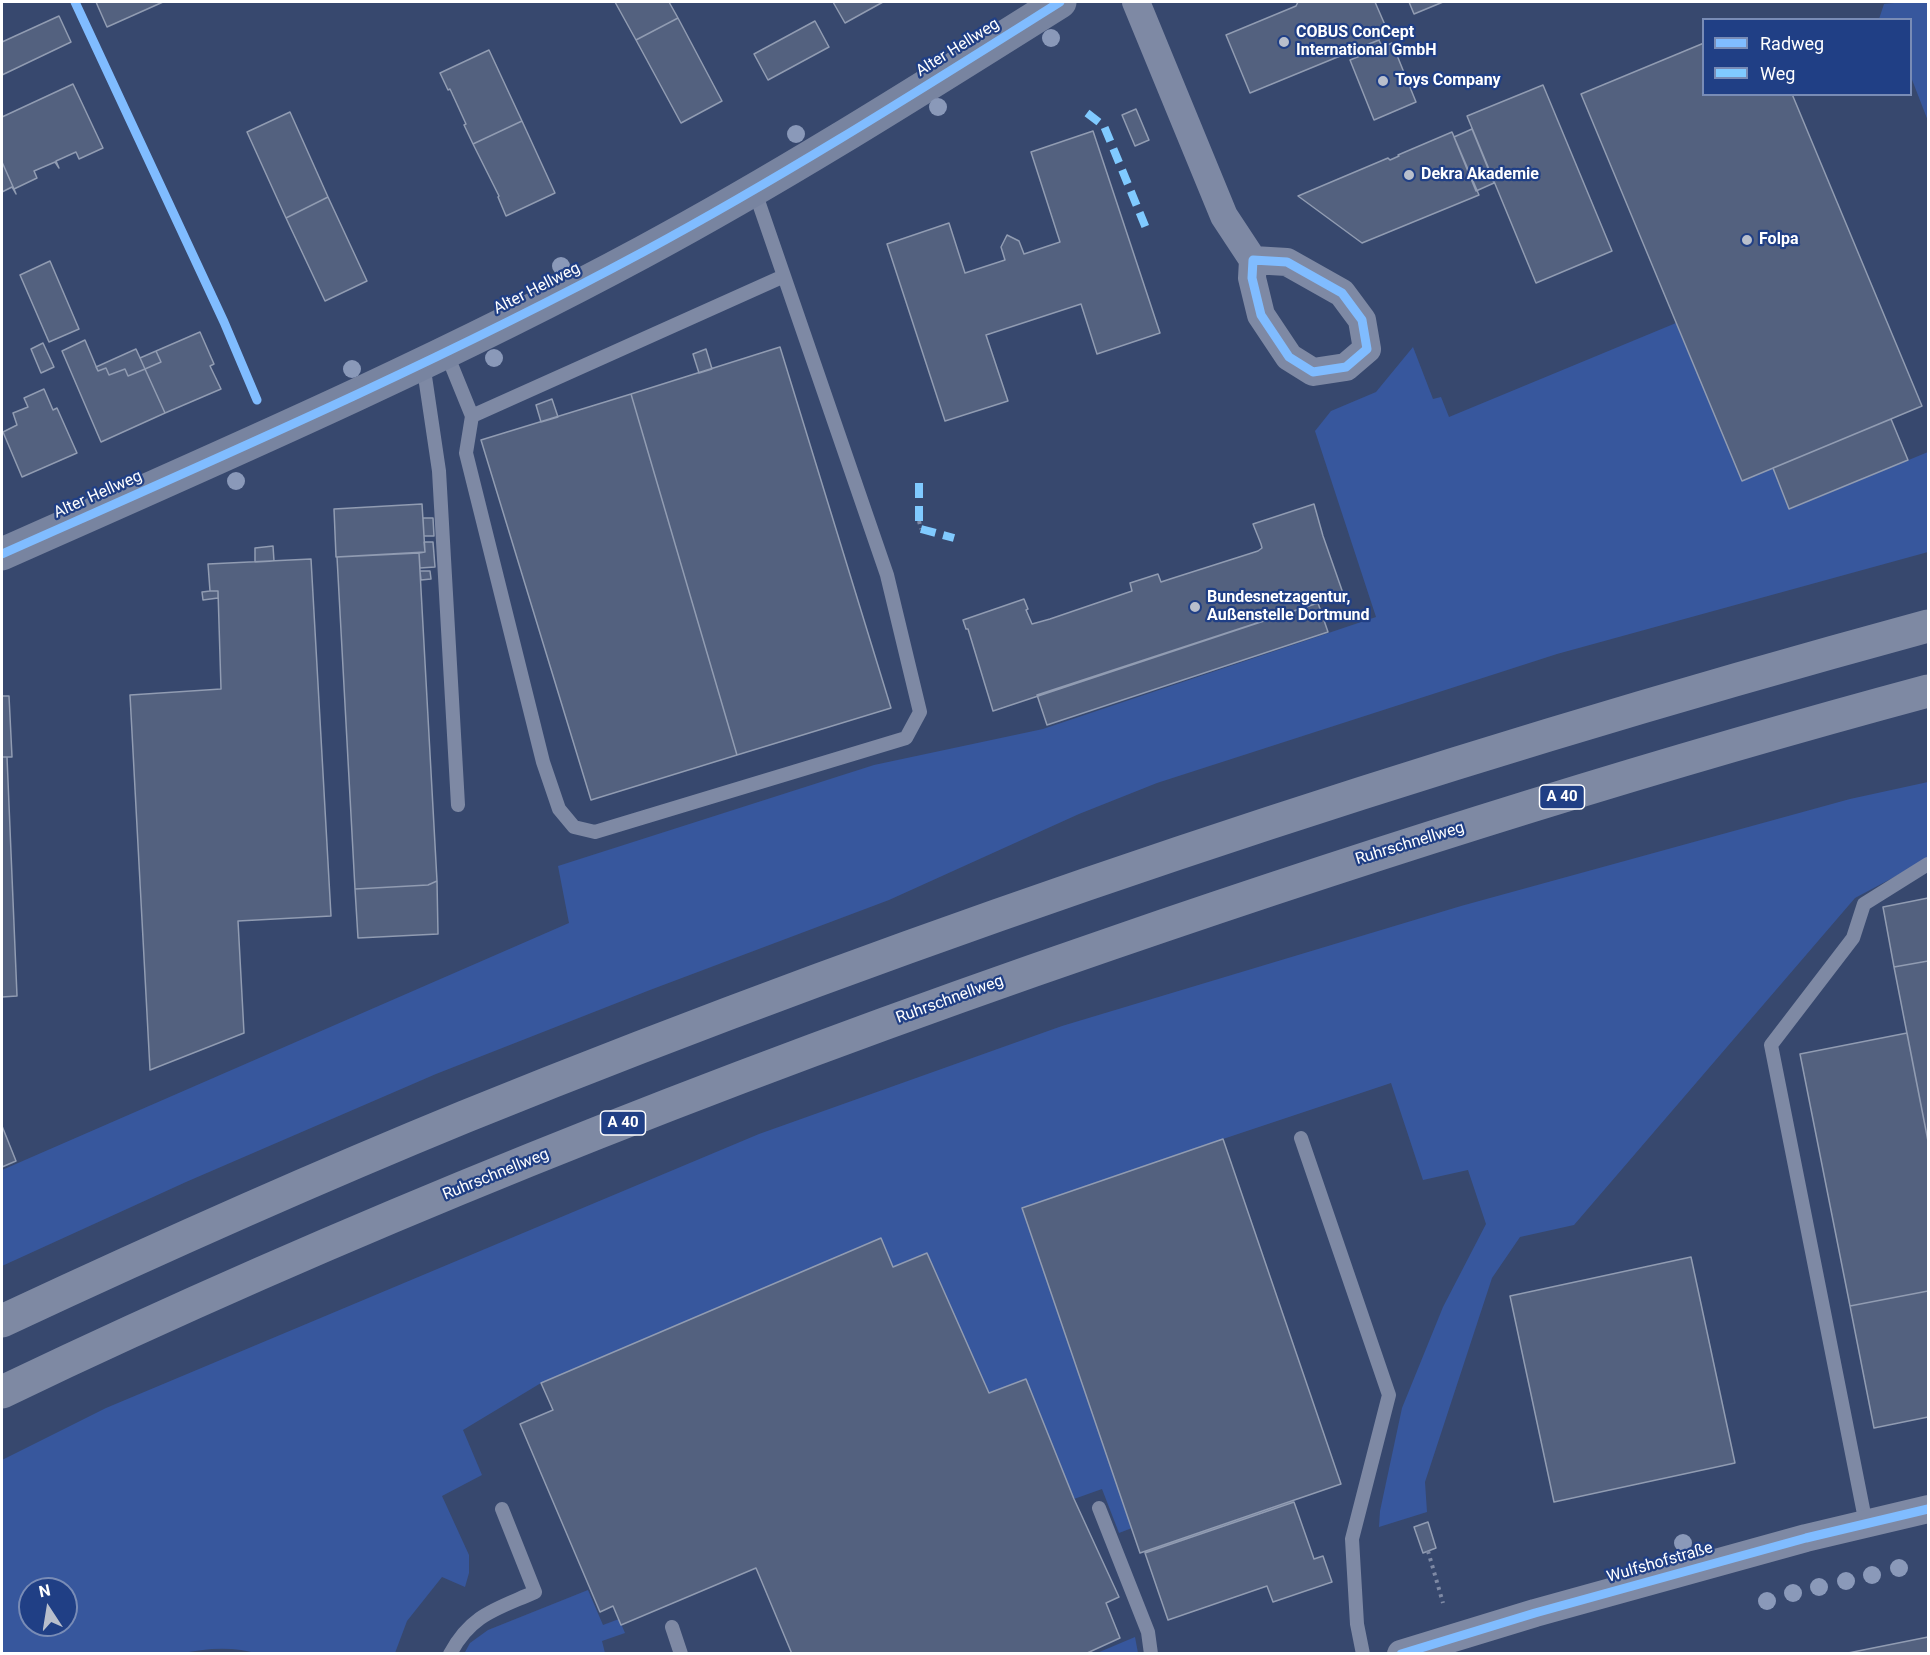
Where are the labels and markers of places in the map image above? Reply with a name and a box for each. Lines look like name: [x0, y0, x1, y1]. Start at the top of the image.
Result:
place label: COBUS ConCept International GmbH: [1296, 23, 1437, 61]
marker: COBUS ConCept International GmbH: [1277, 35, 1291, 49]
place label: Toys Company: [1395, 71, 1501, 91]
marker: Toys Company: [1376, 74, 1390, 88]
place label: Dekra Akademie: [1421, 165, 1539, 185]
marker: Dekra Akademie: [1402, 168, 1416, 182]
place label: Folpa: [1759, 230, 1798, 250]
marker: Folpa: [1740, 233, 1754, 247]
place label: Bundesnetzagentur, Außenstelle Dortmund: [1207, 588, 1370, 626]
marker: Bundesnetzagentur, Außenstelle Dortmund: [1188, 600, 1202, 614]

